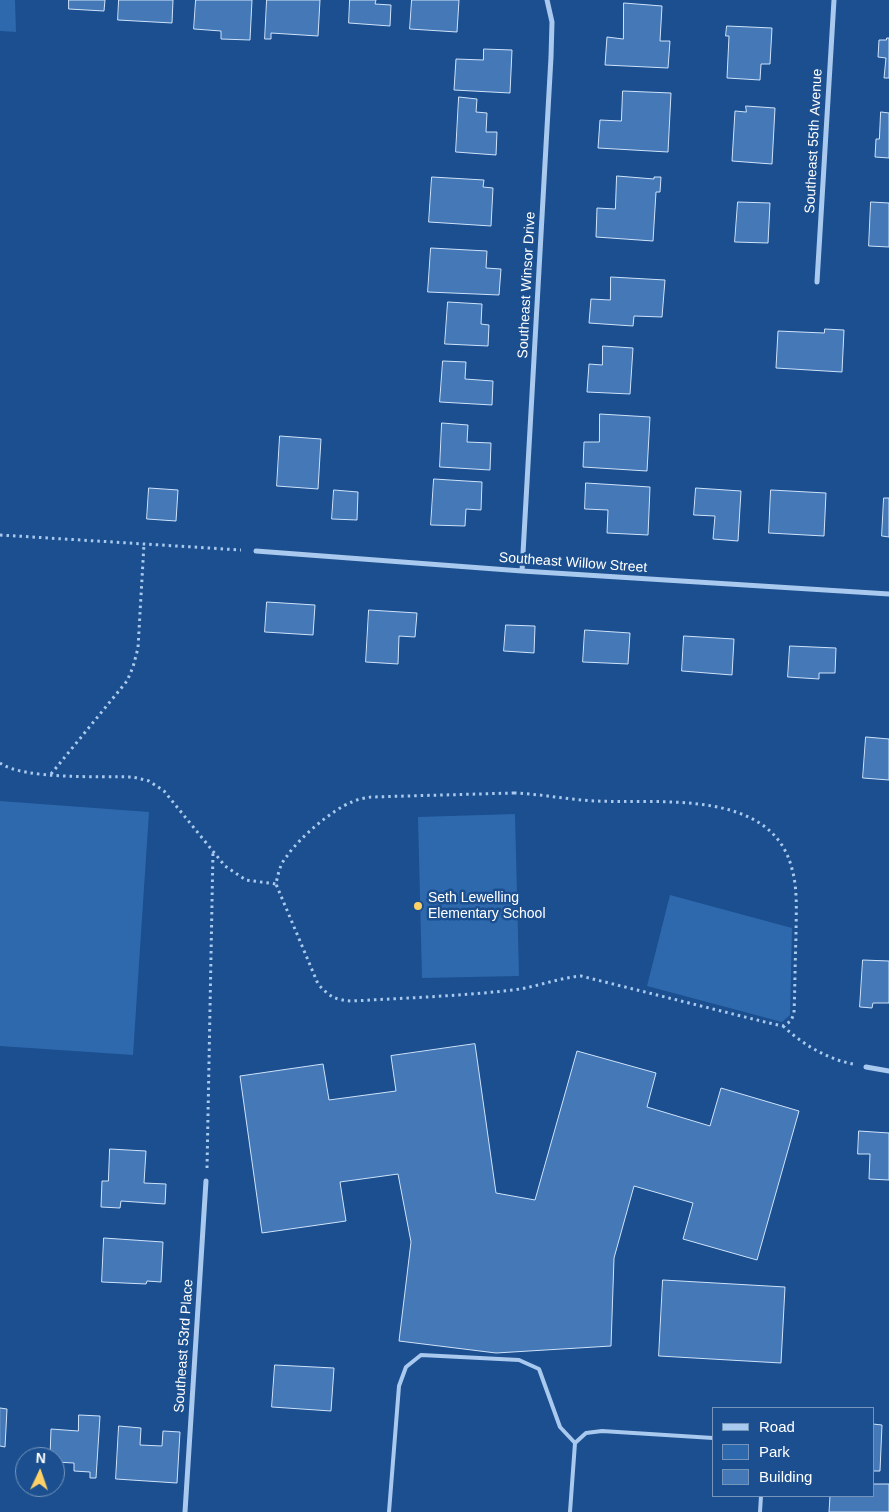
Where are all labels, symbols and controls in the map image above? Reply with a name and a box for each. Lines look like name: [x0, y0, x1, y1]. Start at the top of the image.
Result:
street label: Southeast 55th Avenue: [802, 68, 826, 214]
street label: Southeast Winsor Drive: [515, 211, 539, 359]
street label: Southeast Willow Street: [498, 549, 648, 577]
place label: Seth Lewelling Elementary School: [428, 890, 546, 922]
marker: Seth Lewelling Elementary School: [412, 900, 424, 912]
street label: Southeast 53rd Place: [171, 1279, 197, 1413]
legend: [712, 1407, 874, 1497]
text: Road: [759, 1418, 795, 1435]
text: Park: [759, 1443, 790, 1460]
north arrow: [15, 1447, 65, 1497]
text: N: [35, 1450, 46, 1466]
text: Building: [759, 1468, 812, 1485]

